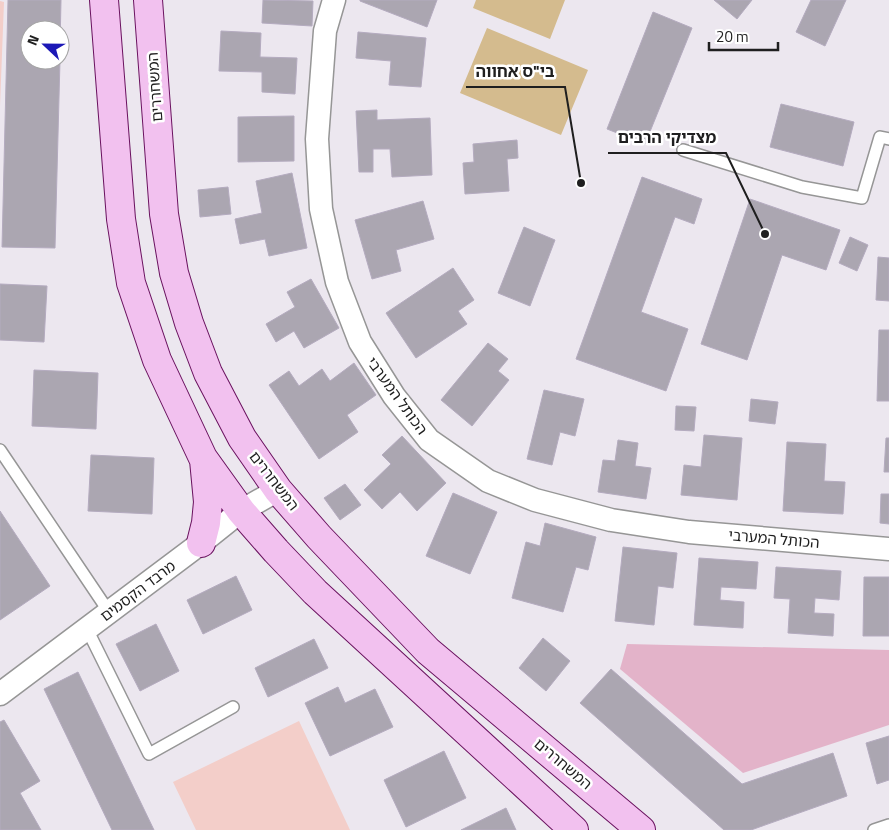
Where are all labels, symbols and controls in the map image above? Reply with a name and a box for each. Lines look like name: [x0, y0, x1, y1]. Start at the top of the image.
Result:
north arrow: [20, 20, 70, 70]
scale bar: [709, 20, 778, 52]
text: 20 m: [716, 25, 749, 48]
text: N: [21, 32, 44, 48]
street label: המשחררים: [141, 51, 168, 123]
callout: בי"ס אחווה: [466, 56, 565, 87]
text: בי"ס אחווה: [476, 59, 555, 83]
callout: מצדיקי הרבים: [608, 122, 726, 153]
text: מצדיקי הרבים: [618, 125, 716, 149]
street label: הכותל המערבי: [361, 352, 434, 439]
street label: המשחררים: [244, 446, 305, 515]
street label: הכותל המערבי: [727, 523, 821, 554]
street label: מרבד הקסמים: [95, 554, 180, 627]
street label: המשחררים: [529, 732, 597, 795]

